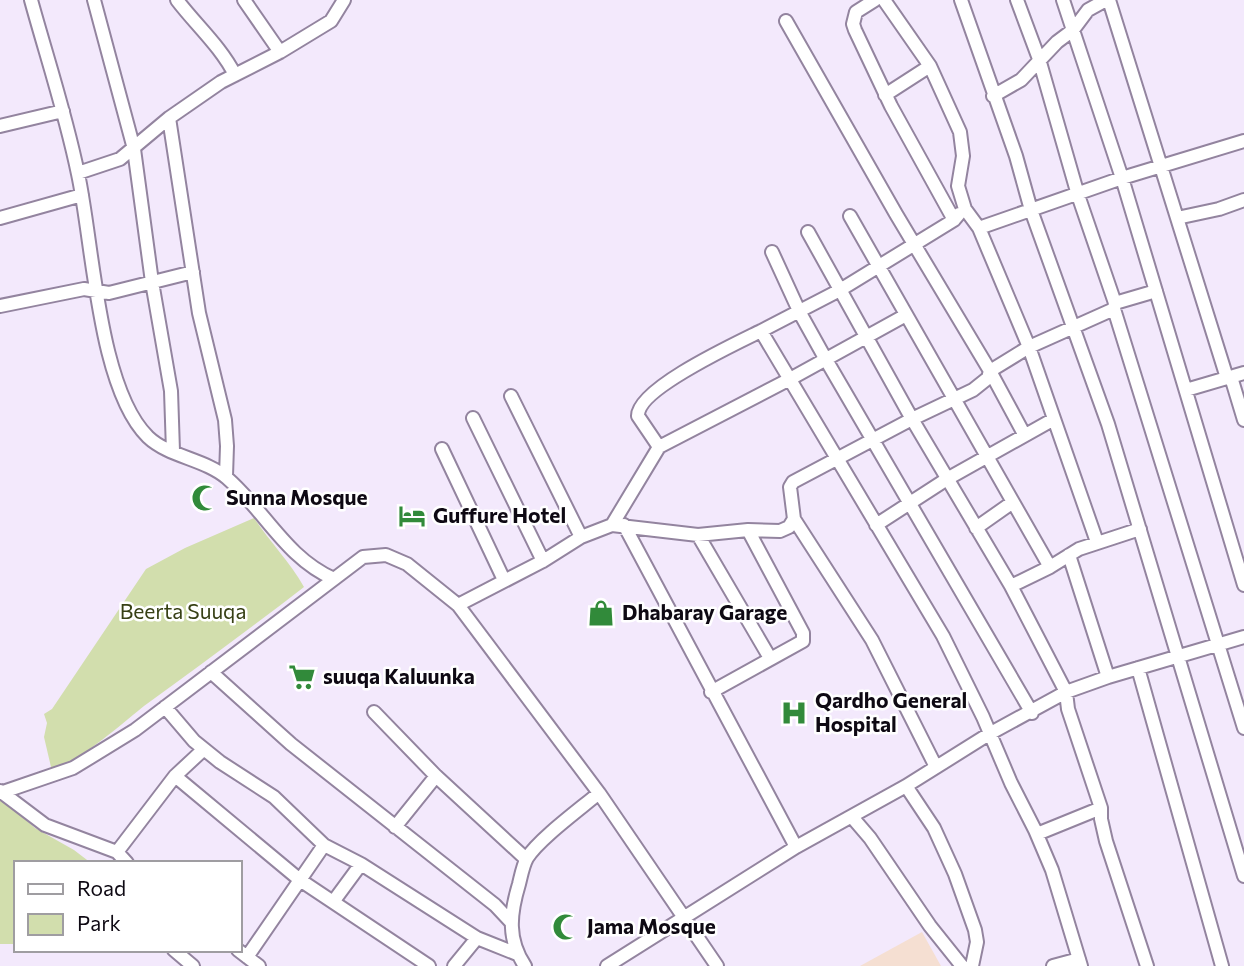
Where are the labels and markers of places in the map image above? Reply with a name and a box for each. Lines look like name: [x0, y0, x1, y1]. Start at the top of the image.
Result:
mosque icon: Sunna Mosque: [190, 483, 220, 513]
place label: Sunna Mosque: [226, 484, 368, 509]
hotel icon: Guffure Hotel: [397, 501, 427, 531]
place label: Guffure Hotel: [433, 502, 566, 527]
shop icon: Dhabaray Garage: [586, 598, 616, 628]
place label: Dhabaray Garage: [622, 599, 787, 624]
supermarket icon: suuqa Kaluunka: [287, 662, 317, 692]
place label: suuqa Kaluunka: [323, 663, 475, 688]
place label: Qardho General Hospital: [815, 687, 967, 736]
hospital icon: Qardho General Hospital: [779, 698, 809, 728]
mosque icon: Jama Mosque: [551, 912, 581, 942]
place label: Jama Mosque: [587, 913, 716, 938]

